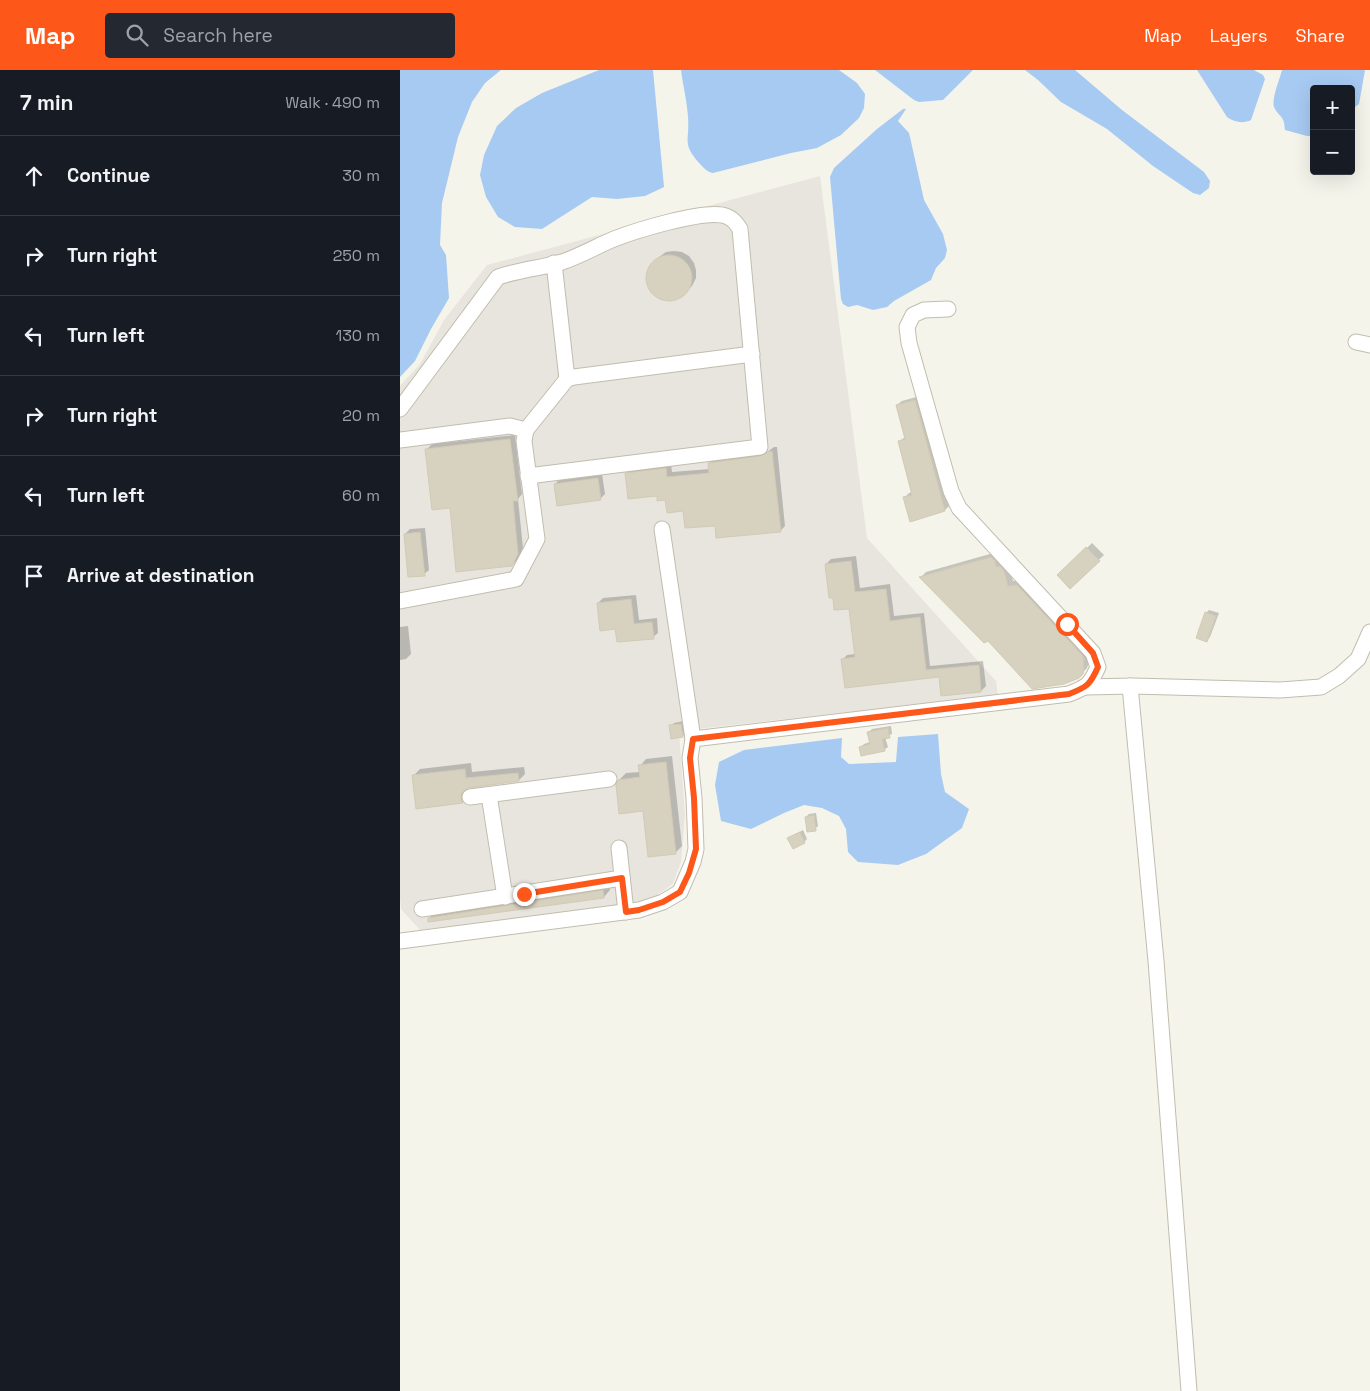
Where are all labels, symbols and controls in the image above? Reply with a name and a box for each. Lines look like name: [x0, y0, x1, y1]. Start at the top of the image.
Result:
search box: [105, 13, 455, 58]
text: Map: [25, 20, 75, 51]
icon: search: [123, 21, 151, 49]
text: Search here: [163, 23, 273, 48]
text: Map: [1144, 24, 1182, 47]
text: Layers: [1210, 24, 1267, 47]
text: Share: [1295, 24, 1345, 47]
map controls: [1310, 85, 1355, 175]
button: +: [1310, 85, 1355, 130]
text: 7 min: [20, 89, 73, 116]
text: Walk · 490 m: [285, 92, 380, 113]
button: −: [1310, 130, 1355, 175]
icon: ahead: [20, 162, 48, 190]
text: Continue: [67, 163, 150, 188]
text: 30 m: [342, 165, 380, 186]
icon: right: [20, 242, 48, 270]
text: Turn right: [67, 243, 157, 268]
text: 250 m: [333, 245, 380, 266]
icon: left: [20, 322, 48, 350]
text: Turn left: [67, 323, 145, 348]
text: 130 m: [336, 325, 380, 346]
icon: right: [20, 402, 48, 430]
text: Turn right: [67, 403, 157, 428]
text: 20 m: [342, 405, 380, 426]
icon: left: [20, 482, 48, 510]
text: Turn left: [67, 483, 145, 508]
text: 60 m: [342, 485, 380, 506]
icon: arrive: [20, 562, 48, 590]
text: Arrive at destination: [67, 563, 255, 588]
route start: [1056, 613, 1079, 636]
route end: [513, 883, 536, 906]

